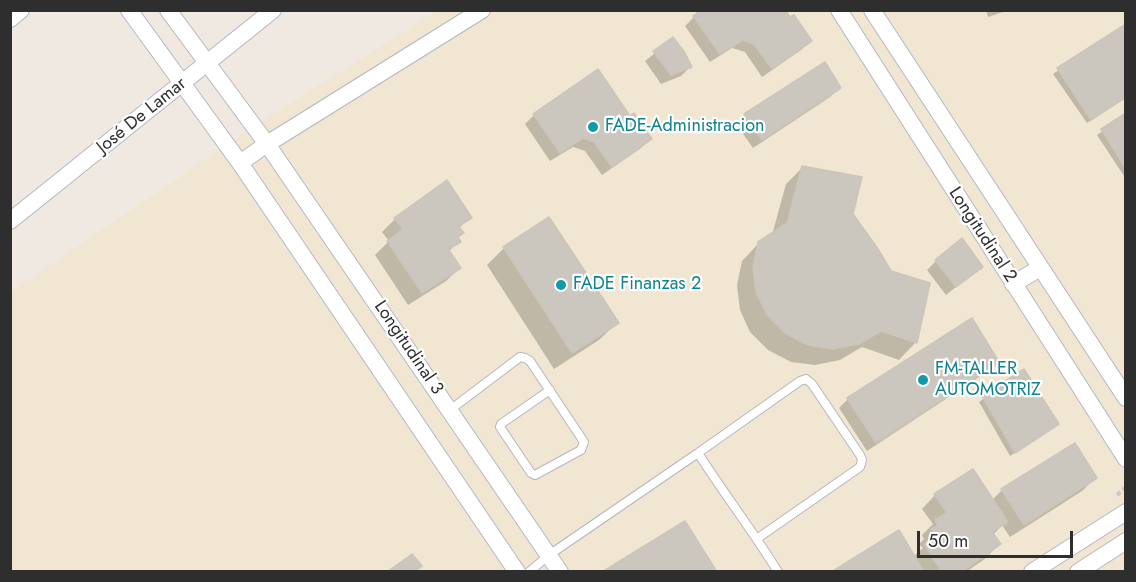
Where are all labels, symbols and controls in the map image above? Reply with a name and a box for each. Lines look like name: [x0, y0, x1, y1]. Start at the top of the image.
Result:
street label: José De Lamar: [93, 73, 191, 159]
place label: FADE-Administracion: [605, 116, 764, 138]
marker: FADE-Administracion: [586, 120, 600, 134]
street label: Longitudinal 2: [943, 183, 1021, 287]
place label: FADE Finanzas 2: [573, 274, 701, 296]
marker: FADE Finanzas 2: [554, 278, 568, 292]
street label: Longitudinal 3: [369, 297, 447, 399]
place label: FM-TALLER AUTOMOTRIZ: [935, 359, 1041, 401]
marker: FM-TALLER AUTOMOTRIZ: [916, 373, 930, 387]
scale bar: [920, 519, 1076, 557]
text: 50 m: [928, 528, 968, 554]

